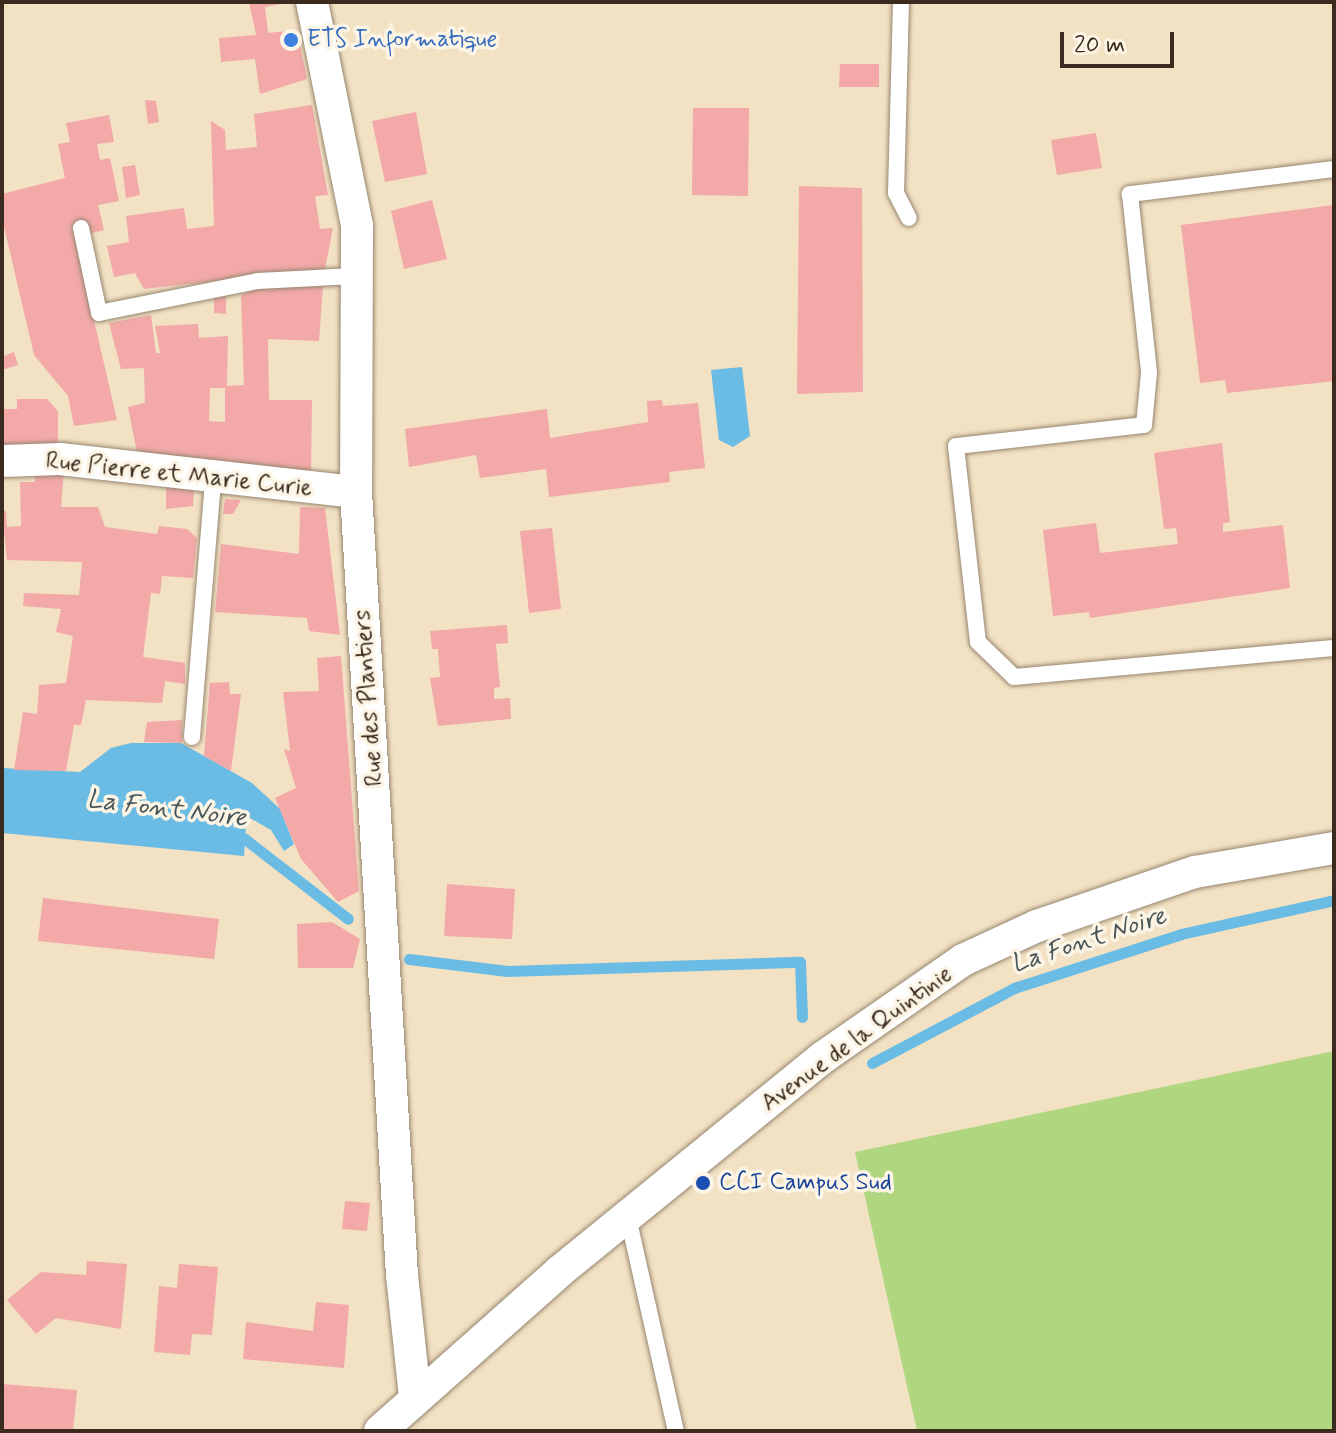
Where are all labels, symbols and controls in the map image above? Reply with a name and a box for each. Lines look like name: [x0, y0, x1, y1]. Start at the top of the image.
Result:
scale bar: [1064, 16, 1178, 66]
place label: ETS Informatique: [307, 26, 489, 54]
text: 20 m: [1074, 30, 1125, 61]
marker: ETS Informatique: [282, 31, 300, 49]
street label: Rue Pierre et Marie Curie: [47, 447, 311, 503]
street label: Rue des Plantiers: [348, 607, 390, 789]
water label: La Font Noire: [90, 785, 244, 835]
water label: La Font Noire: [1013, 903, 1165, 979]
street label: Avenue de la Quintinie: [756, 960, 958, 1118]
place label: CCI Campus Sud: [719, 1169, 893, 1197]
marker: CCI Campus Sud: [694, 1174, 712, 1192]

